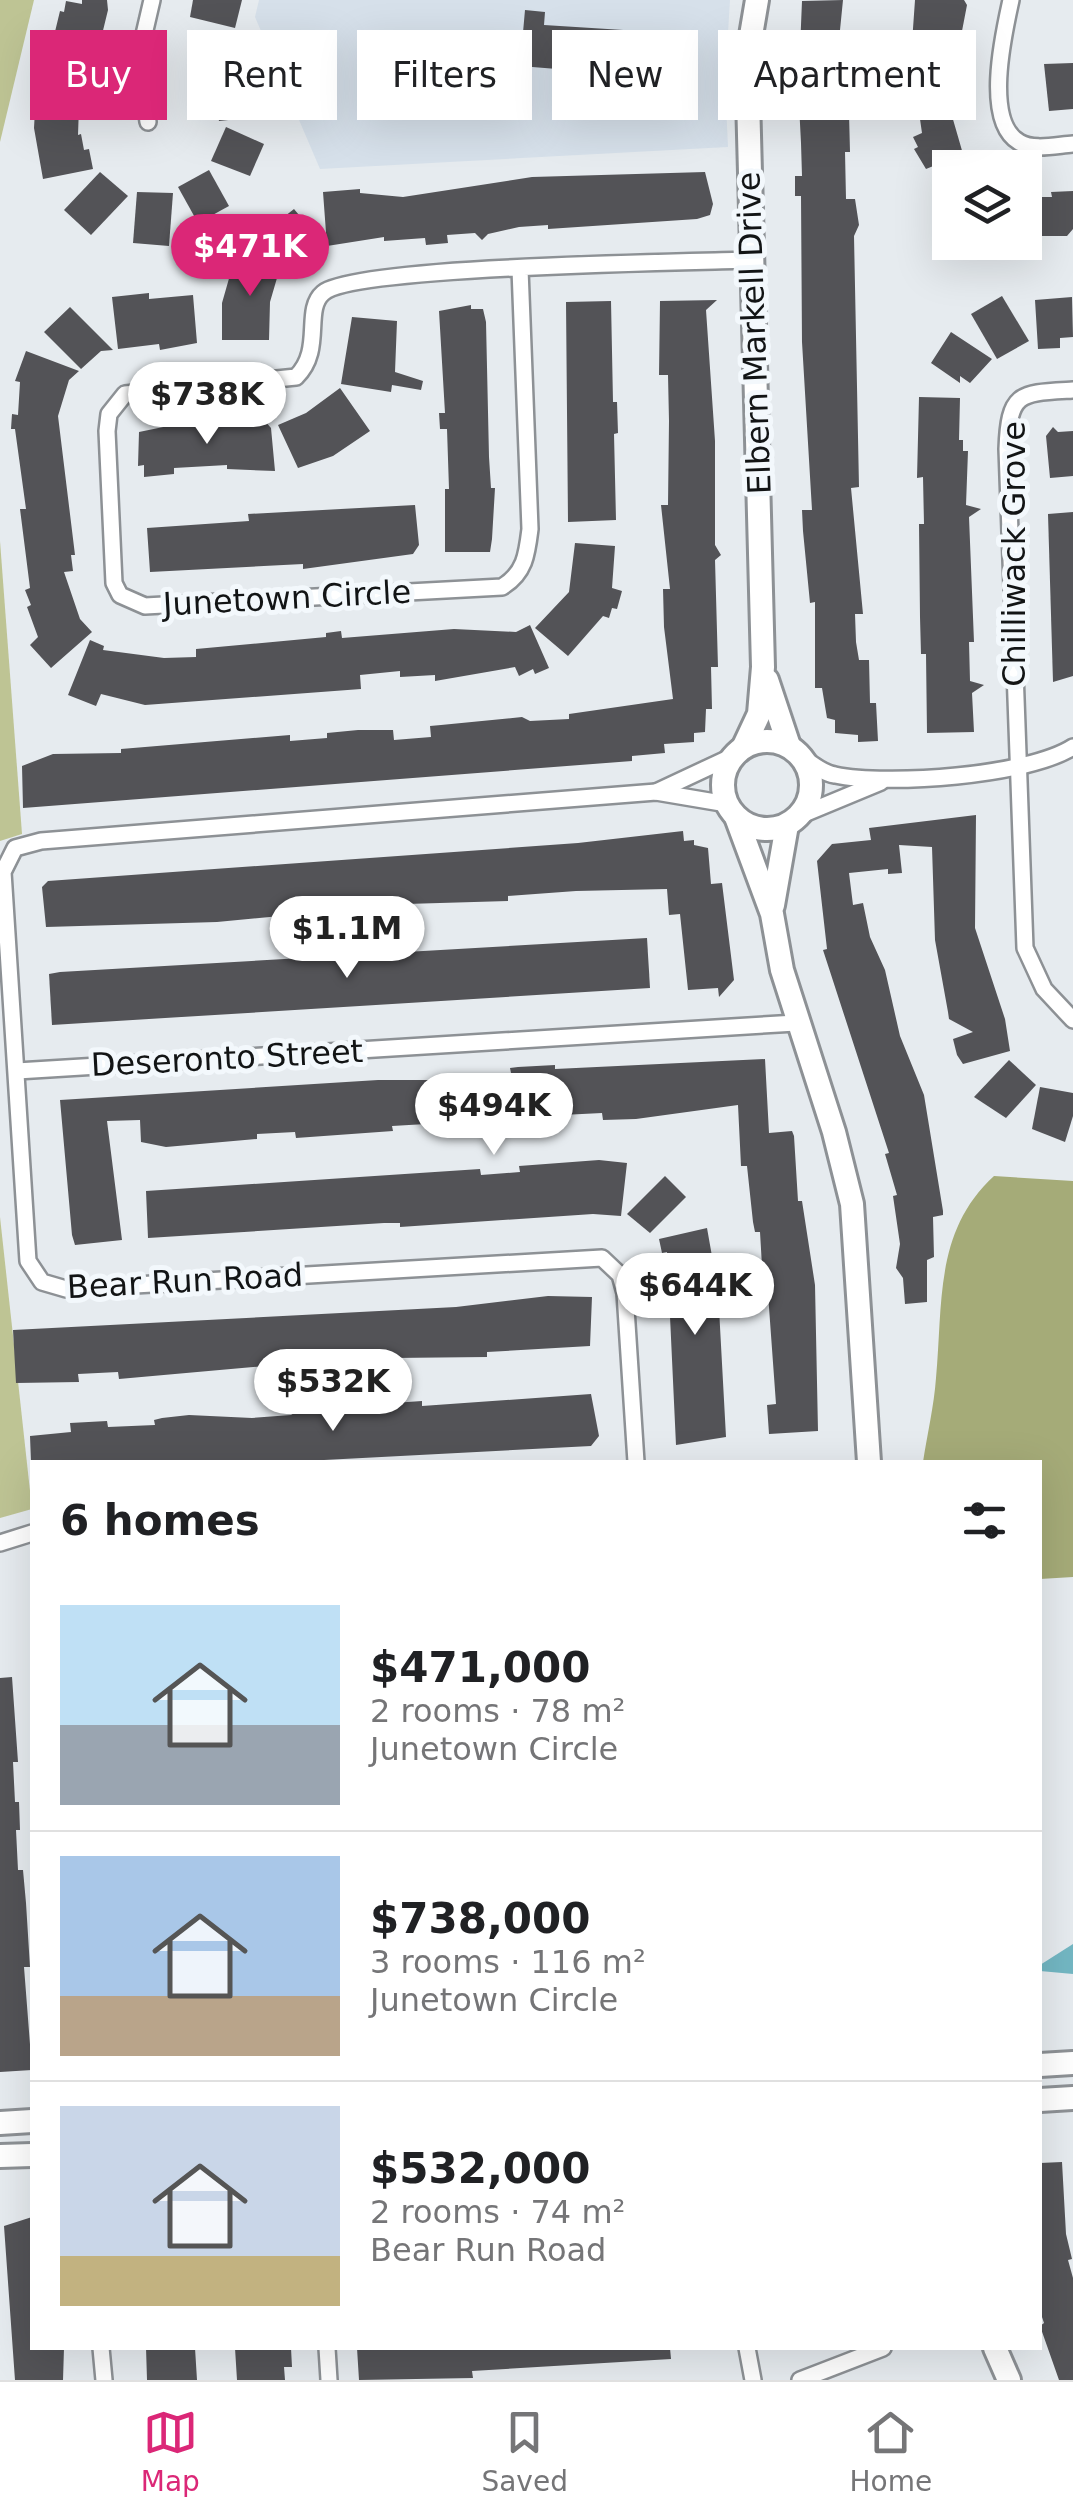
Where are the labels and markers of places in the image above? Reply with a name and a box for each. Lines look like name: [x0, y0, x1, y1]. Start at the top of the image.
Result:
pin: $471K: [180, 214, 320, 299]
pin: $738K: [137, 362, 277, 447]
pin: $1.1M: [277, 896, 417, 981]
pin: $494K: [424, 1073, 564, 1158]
pin: $644K: [625, 1253, 765, 1338]
pin: $532K: [263, 1349, 403, 1434]

